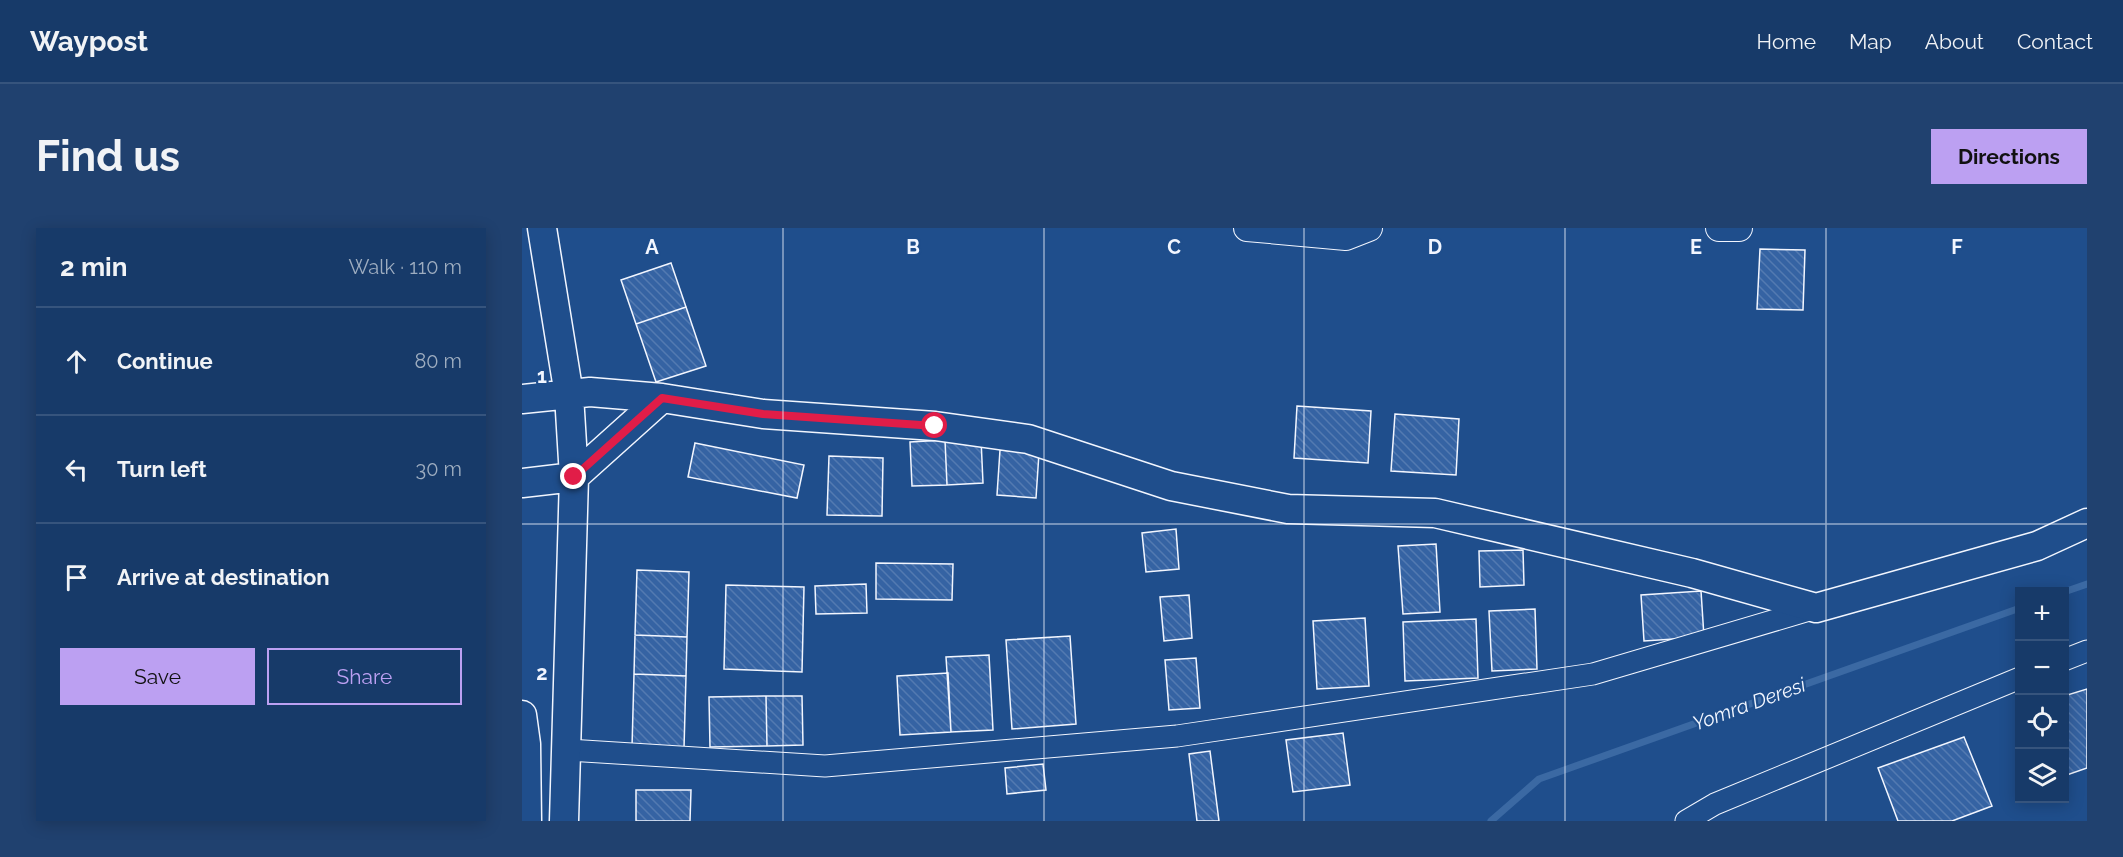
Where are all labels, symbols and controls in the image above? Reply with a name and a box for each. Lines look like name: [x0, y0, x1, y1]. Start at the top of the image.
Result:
text: Waypost: [30, 25, 148, 58]
text: Home: [1757, 29, 1816, 54]
text: Map: [1849, 29, 1892, 54]
text: About: [1925, 29, 1984, 54]
text: Contact: [2017, 29, 2093, 54]
button: Directions: [1931, 129, 2087, 184]
text: Find us: [36, 132, 180, 181]
text: A: [645, 235, 659, 259]
text: B: [906, 235, 920, 259]
text: C: [1167, 235, 1181, 259]
text: D: [1428, 235, 1442, 259]
text: E: [1690, 235, 1702, 259]
text: F: [1951, 235, 1963, 259]
text: 2 min: [60, 252, 127, 282]
text: Walk · 110 m: [348, 255, 462, 279]
icon: ahead: [60, 345, 93, 378]
text: Continue: [117, 348, 213, 374]
text: 80 m: [414, 349, 462, 373]
text: 1: [537, 364, 547, 388]
route start: [921, 412, 947, 438]
icon: left: [60, 453, 93, 486]
text: Turn left: [117, 456, 207, 482]
text: 30 m: [416, 457, 462, 481]
route end: [560, 463, 586, 489]
icon: arrive: [60, 561, 93, 594]
text: Arrive at destination: [117, 564, 330, 590]
map controls: [2015, 587, 2069, 803]
button: +: [2015, 587, 2069, 641]
button: −: [2015, 641, 2069, 695]
button: Save: [60, 648, 255, 705]
button: Share: [267, 648, 462, 705]
text: 2: [536, 661, 548, 685]
water label: Yomra Deresi: [1689, 672, 1809, 736]
button: locate: [2015, 695, 2069, 749]
button: layers: [2015, 749, 2069, 803]

